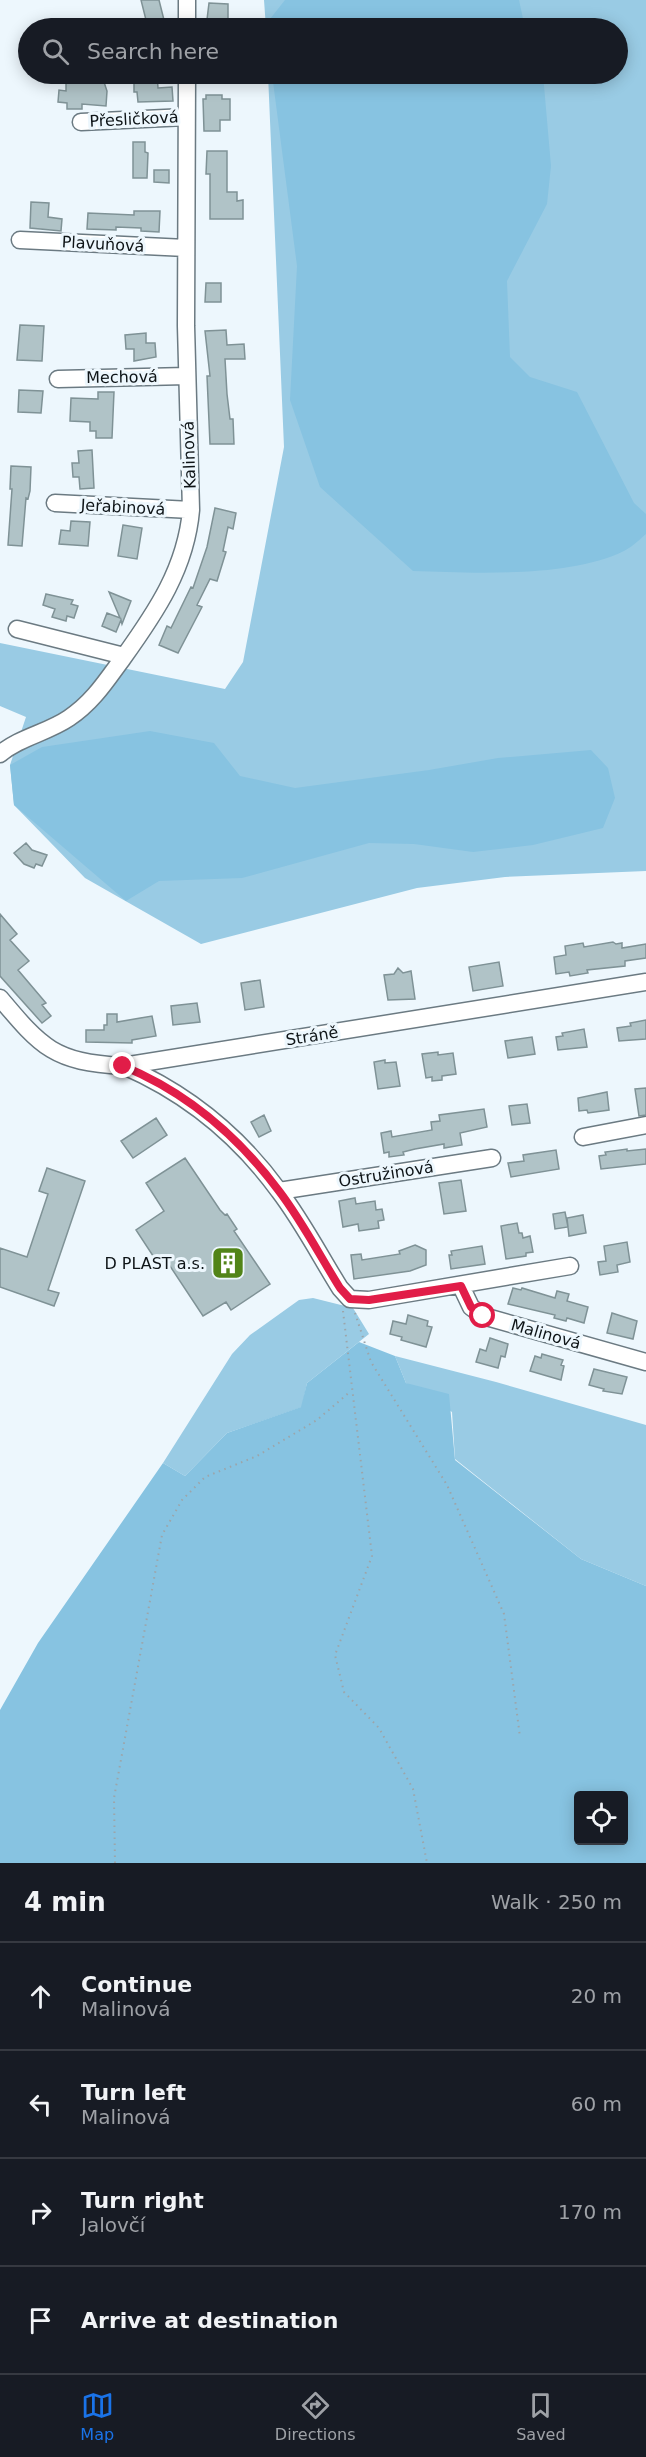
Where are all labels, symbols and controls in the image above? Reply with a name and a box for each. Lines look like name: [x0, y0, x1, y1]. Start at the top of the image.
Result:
search box: [18, 18, 628, 84]
icon: search: [39, 35, 72, 68]
text: Search here: [87, 39, 219, 64]
street label: Přesličková: [89, 107, 179, 131]
street label: Plavuňová: [61, 232, 145, 256]
street label: Mechová: [86, 367, 158, 387]
street label: Kalinová: [178, 421, 200, 489]
street label: Jeřabinová: [79, 495, 166, 519]
street label: Stráně: [284, 1022, 340, 1050]
route end: [109, 1052, 135, 1078]
street label: Ostružinová: [337, 1157, 435, 1191]
building icon: D PLAST a.s.: [210, 1245, 246, 1281]
place label: D PLAST a.s.: [104, 1254, 205, 1273]
route start: [469, 1302, 495, 1328]
street label: Malinová: [509, 1315, 583, 1353]
map controls: [574, 1791, 628, 1845]
button: locate: [574, 1791, 628, 1845]
text: 4 min: [24, 1887, 106, 1917]
text: Walk · 250 m: [491, 1890, 622, 1914]
text: Continue: [81, 1972, 192, 1997]
icon: ahead: [24, 1980, 57, 2013]
text: 20 m: [571, 1984, 622, 2008]
text: Malinová: [81, 1997, 171, 2021]
text: Turn left: [81, 2080, 186, 2105]
icon: left: [24, 2088, 57, 2121]
text: 60 m: [571, 2092, 622, 2116]
text: Malinová: [81, 2105, 171, 2129]
text: Turn right: [81, 2188, 204, 2213]
icon: right: [24, 2196, 57, 2229]
text: 170 m: [558, 2200, 622, 2224]
text: Jalovčí: [81, 2213, 145, 2237]
icon: arrive: [24, 2304, 57, 2337]
text: Arrive at destination: [81, 2308, 338, 2333]
tab: Map: [80, 2389, 114, 2444]
tab: Directions: [275, 2389, 355, 2444]
tab: Saved: [516, 2389, 566, 2444]

